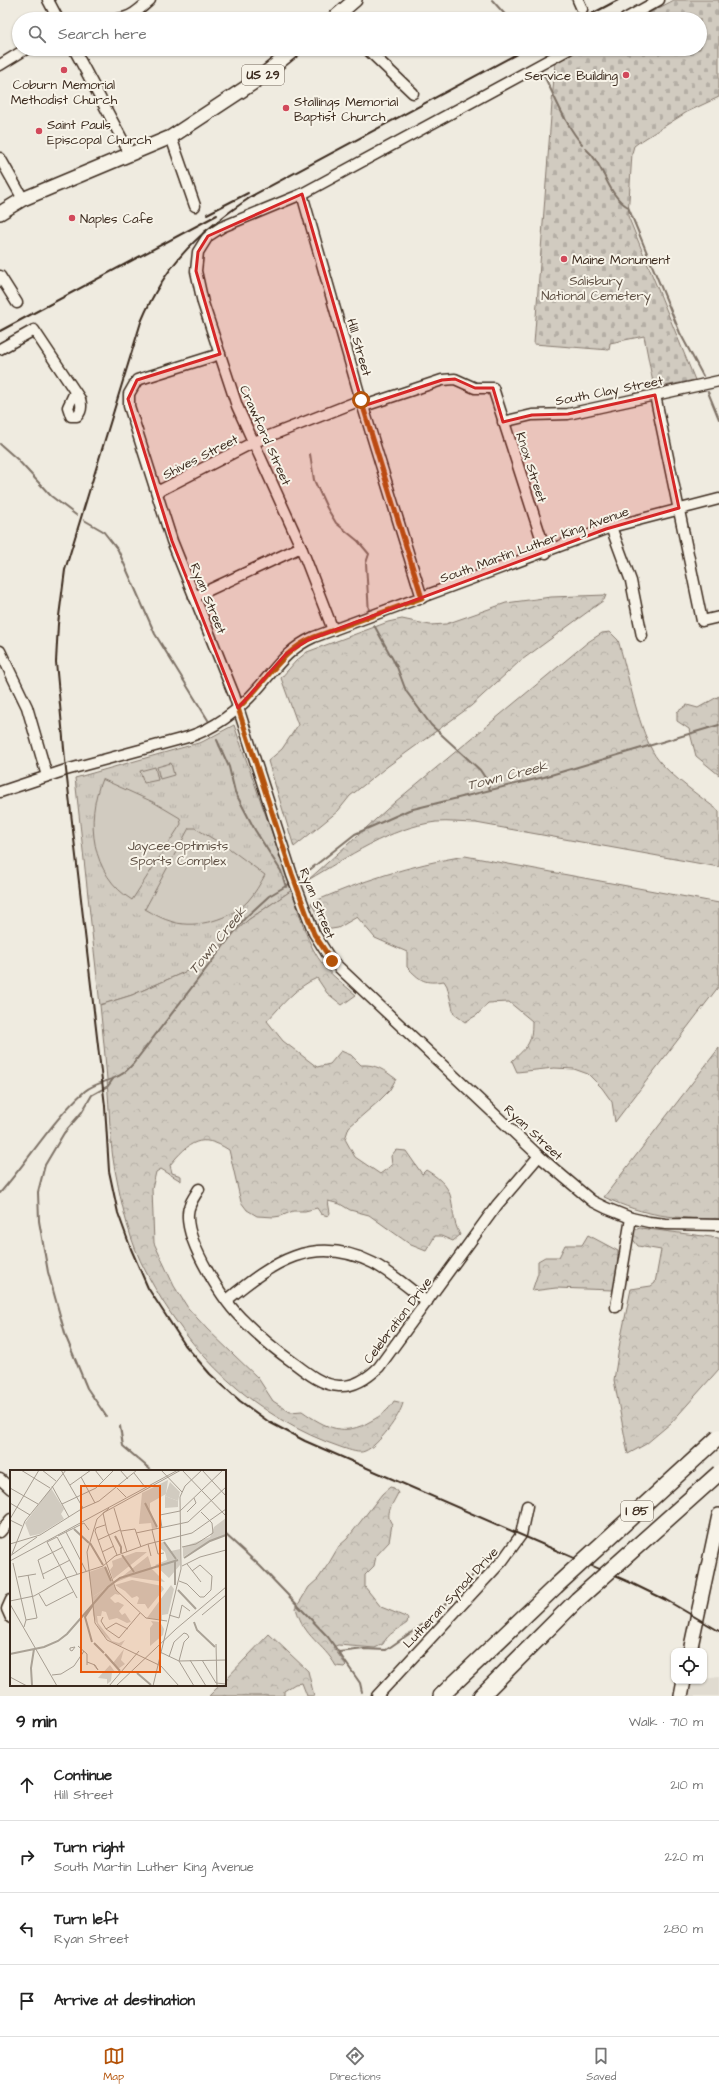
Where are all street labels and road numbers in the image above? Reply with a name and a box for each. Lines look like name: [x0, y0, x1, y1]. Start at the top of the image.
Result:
road number: US 29: [242, 65, 284, 85]
street label: Hill Street: [342, 316, 376, 379]
street label: South Clay Street: [554, 372, 666, 411]
street label: Crawford Street: [235, 383, 296, 489]
street label: Shives Street: [160, 430, 242, 484]
street label: Knox Street: [511, 430, 551, 506]
street label: South Martin Luther King Avenue: [437, 502, 632, 589]
street label: Ryan Street: [185, 560, 231, 637]
street label: Ryan Street: [294, 865, 340, 942]
street label: Ryan Street: [499, 1101, 567, 1166]
street label: Celebration Drive: [359, 1274, 436, 1368]
road number: I 85: [621, 1501, 653, 1521]
street label: Lutheran Synod Drive: [399, 1543, 503, 1653]

